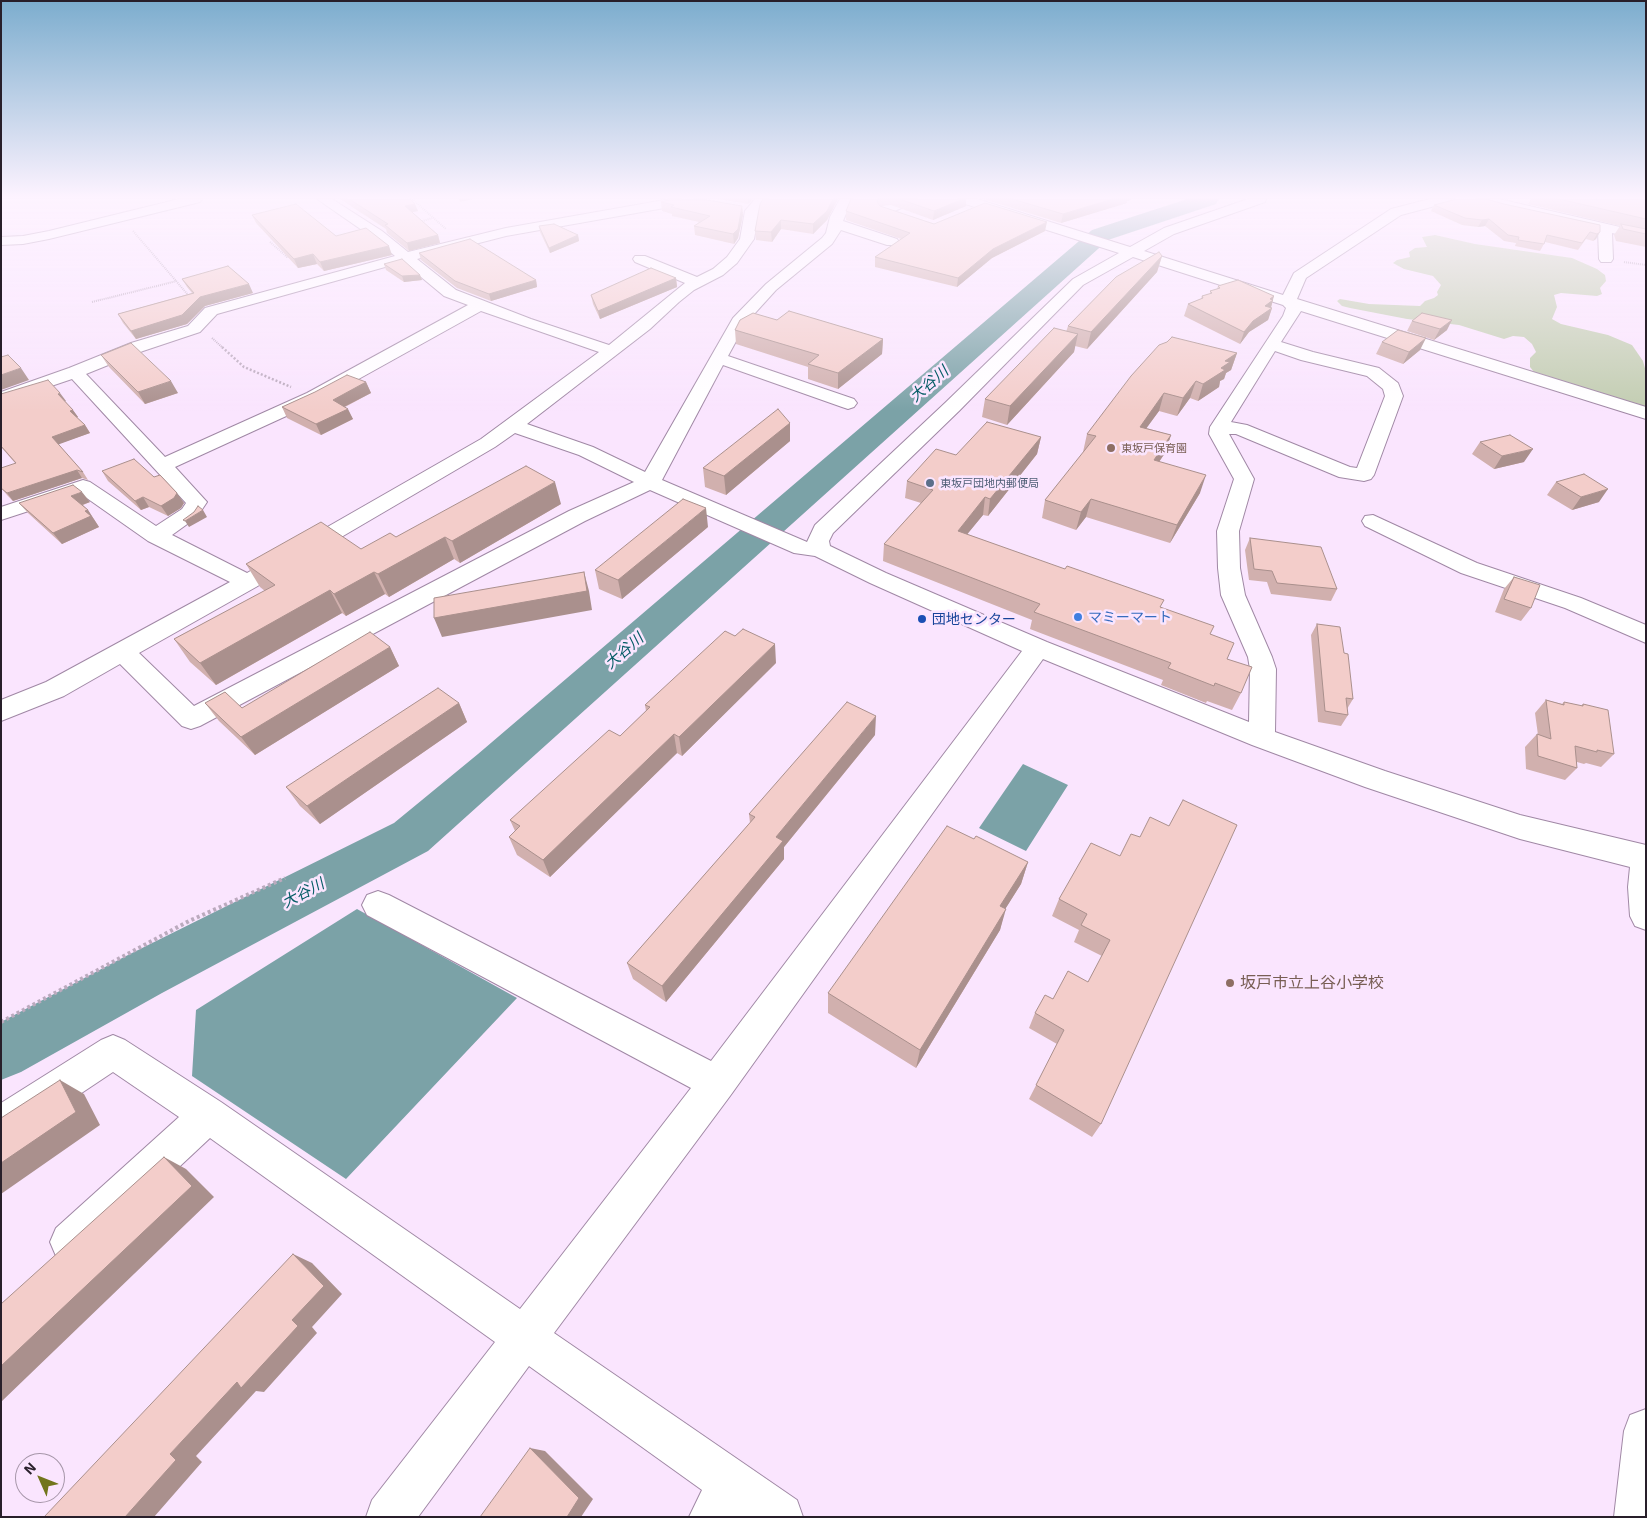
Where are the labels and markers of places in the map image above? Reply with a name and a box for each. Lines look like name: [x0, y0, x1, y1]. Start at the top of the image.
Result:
place label: 東坂戸保育園: [1121, 441, 1187, 455]
marker: 東坂戸保育園: [1105, 442, 1117, 454]
place label: 東坂戸団地内郵便局: [940, 476, 1039, 490]
marker: 東坂戸団地内郵便局: [924, 477, 936, 489]
place label: マミーマート: [1088, 609, 1172, 625]
place label: 団地センター: [932, 611, 1016, 627]
marker: マミーマート: [1072, 611, 1084, 623]
marker: 団地センター: [916, 613, 928, 625]
place label: 坂戸市立上谷小学校: [1240, 973, 1384, 993]
marker: 坂戸市立上谷小学校: [1224, 977, 1236, 989]

